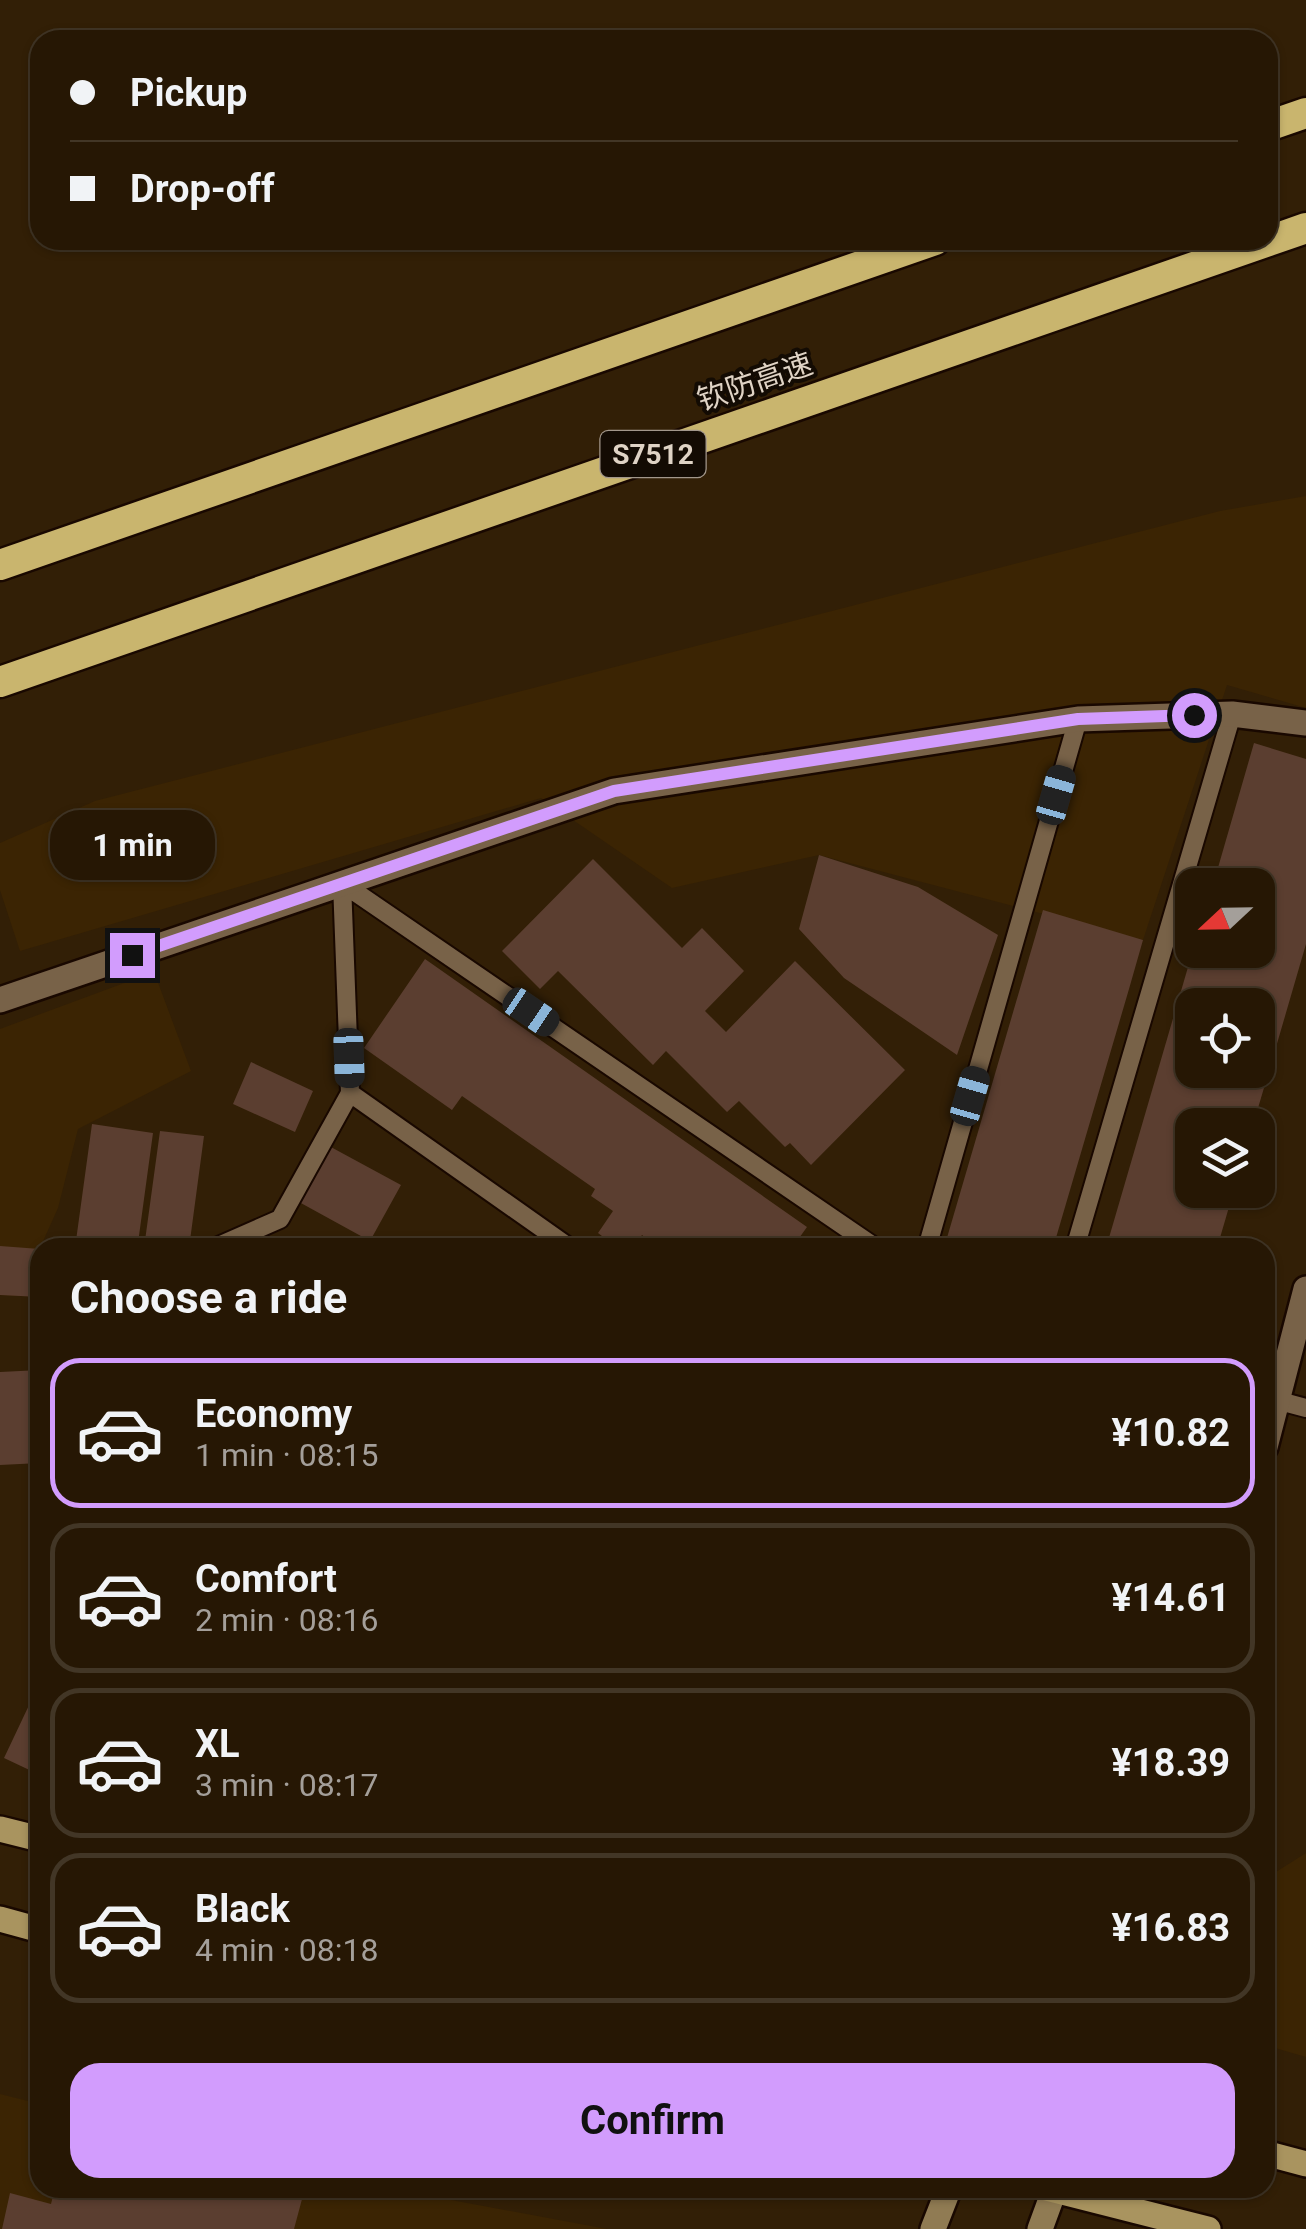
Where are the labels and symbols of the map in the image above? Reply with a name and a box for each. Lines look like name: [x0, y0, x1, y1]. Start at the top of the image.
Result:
street label: 钦防高速: [692, 345, 817, 418]
road number: S7512: [600, 431, 706, 477]
route start: [1172, 693, 1217, 738]
car: [1033, 762, 1079, 828]
callout: 1 min: [49, 810, 214, 880]
north arrow: [1175, 868, 1275, 968]
route end: [110, 933, 155, 978]
car: [498, 983, 564, 1041]
car: [333, 1027, 365, 1089]
car: [947, 1063, 993, 1129]

